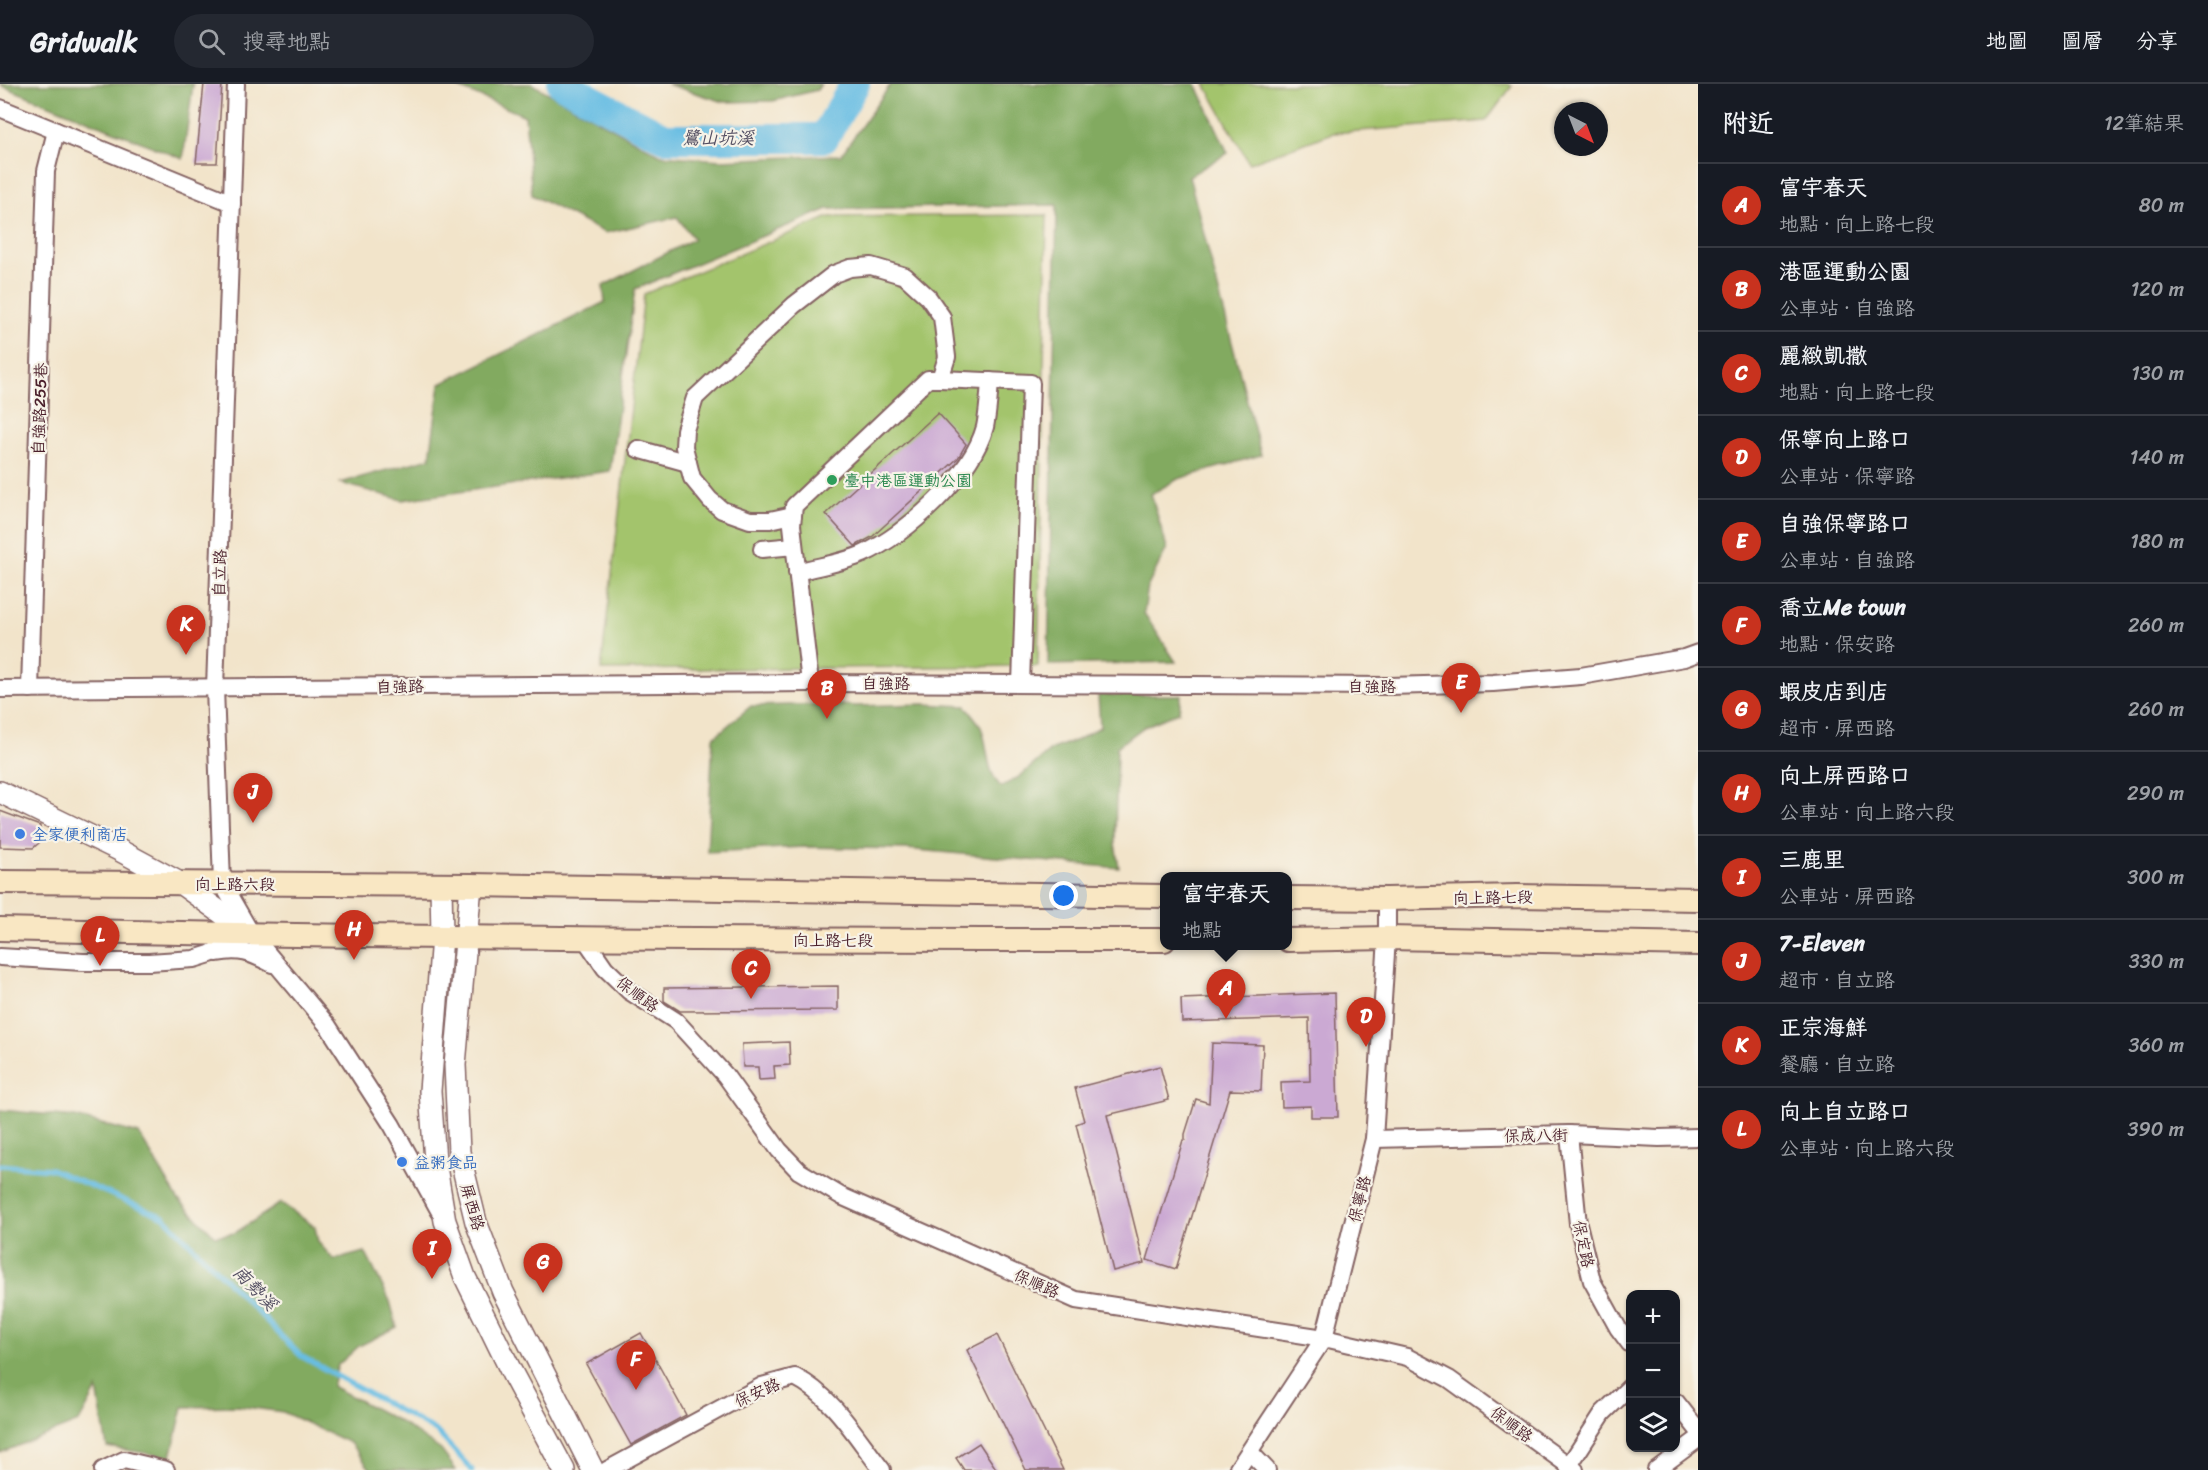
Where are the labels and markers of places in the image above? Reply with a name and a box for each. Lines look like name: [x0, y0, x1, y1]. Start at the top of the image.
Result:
place label: 臺中港區運動公園: [844, 466, 972, 495]
marker: 臺中港區運動公園: [825, 473, 839, 487]
pin: K: [166, 606, 206, 655]
pin: E: [1442, 664, 1480, 713]
pin: B: [808, 670, 846, 719]
pin: J: [234, 774, 272, 823]
place label: 全家便利商店: [32, 820, 128, 849]
marker: 全家便利商店: [13, 827, 27, 841]
pin: H: [334, 910, 374, 960]
pin: L: [80, 916, 120, 966]
pin: C: [732, 950, 771, 999]
pin: A: [1206, 970, 1246, 1019]
pin: D: [1346, 998, 1386, 1047]
place label: 益粥食品: [414, 1148, 478, 1177]
marker: 益粥食品: [395, 1155, 409, 1169]
pin: I: [412, 1230, 452, 1279]
pin: G: [524, 1244, 562, 1293]
pin: F: [616, 1340, 656, 1390]

